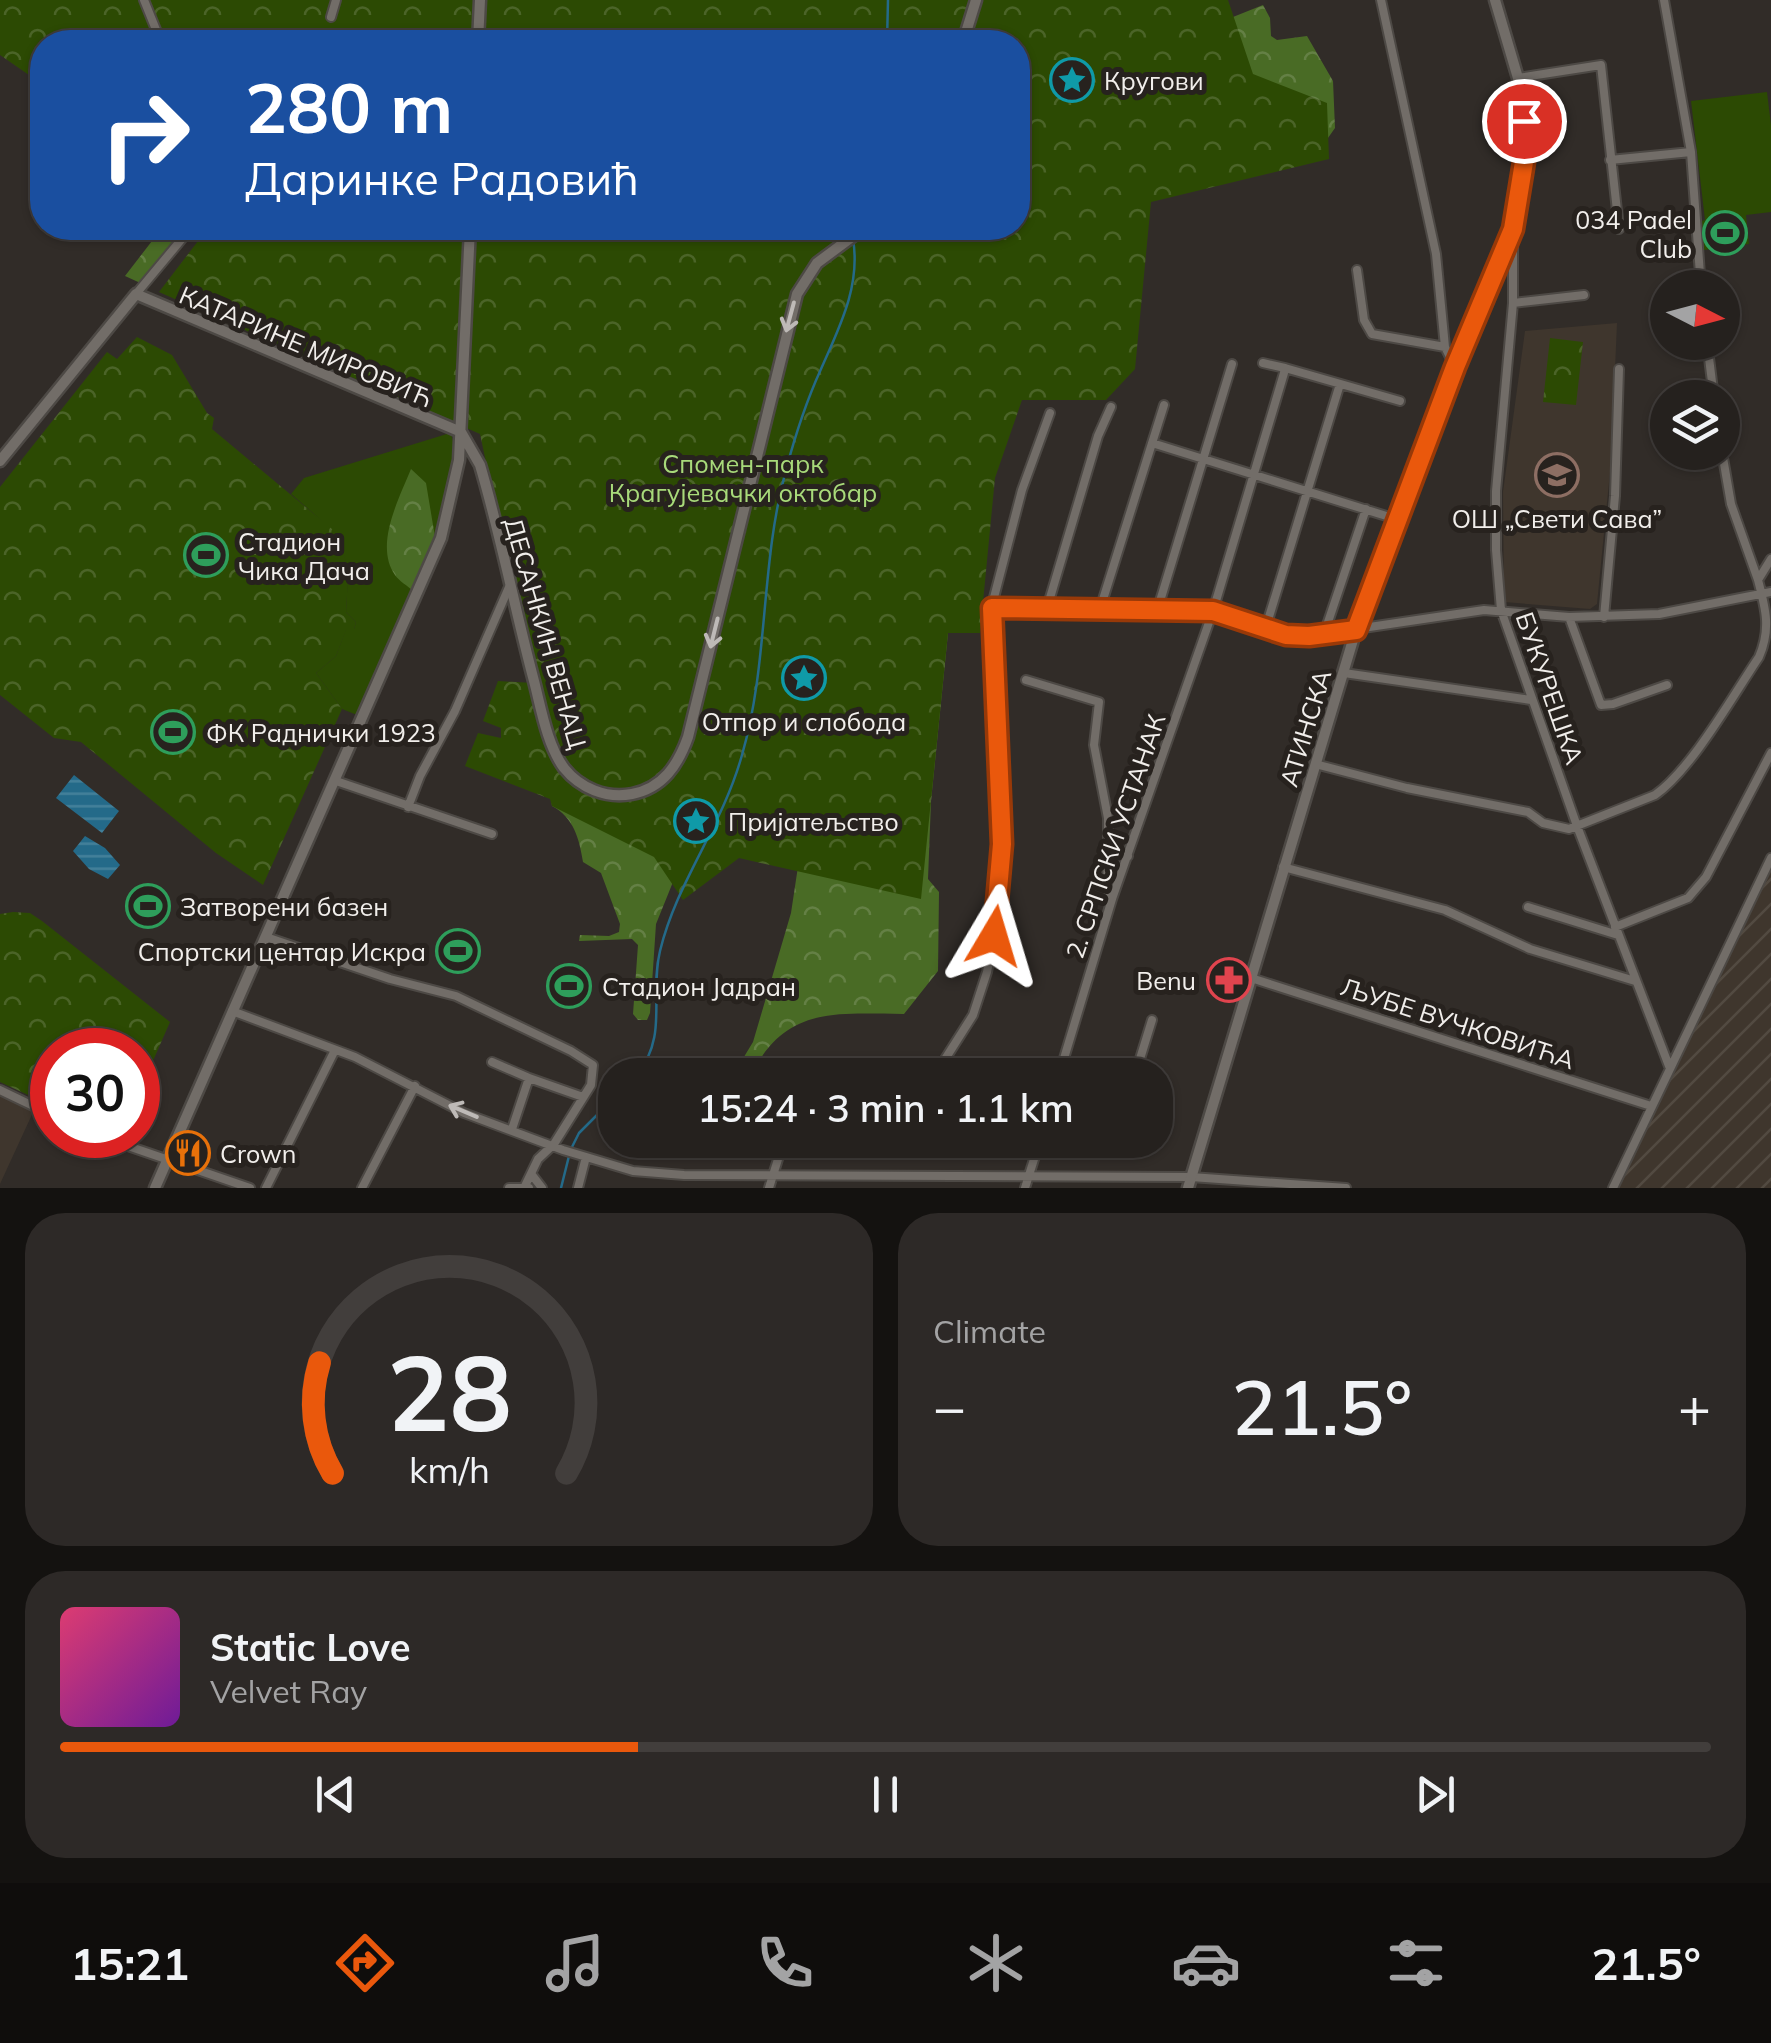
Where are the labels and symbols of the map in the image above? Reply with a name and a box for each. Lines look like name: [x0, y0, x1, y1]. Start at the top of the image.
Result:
place icon: Кругови: [1049, 57, 1095, 103]
place label: Кругови: [1104, 65, 1204, 96]
pin: [1482, 79, 1567, 164]
place label: 034 Padel Club: [1575, 204, 1692, 264]
sports icon: 034 Padel Club: [1702, 210, 1748, 256]
north arrow: [1650, 270, 1740, 360]
street label: КАТАРИНЕ МИРОВИЋ: [175, 279, 437, 413]
one-way arrow: [779, 301, 798, 332]
park label: Спомен-парк Крагујевачки октобар: [609, 448, 877, 508]
school or university icon: ОШ „Свети Сава”: [1534, 452, 1580, 498]
place label: ОШ „Свети Сава”: [1452, 503, 1662, 534]
street label: ДЕСАНКИН ВЕНАЦ: [498, 514, 594, 752]
place label: Стадион Чика Дача: [238, 526, 370, 586]
sports icon: Стадион Чика Дача: [183, 532, 229, 578]
street label: БУКУРЕШКА: [1509, 608, 1591, 768]
one-way arrow: [704, 616, 722, 648]
place icon: Отпор и слобода: [781, 655, 827, 701]
street label: АТИНСКА: [1273, 666, 1337, 790]
place label: Отпор и слобода: [702, 706, 906, 737]
sports icon: ФК Раднички 1923: [150, 709, 196, 755]
street label: 2. СРПСКИ УСТАНАК: [1059, 709, 1172, 962]
place label: ФК Раднички 1923: [206, 717, 436, 748]
place icon: Пријатељство: [673, 798, 719, 844]
place label: Пријатељство: [728, 806, 899, 837]
sports icon: Затворени базен: [125, 883, 171, 929]
position arrow: [942, 884, 1046, 988]
place label: Затворени базен: [180, 891, 388, 922]
sports icon: Спортски центар Искра: [435, 928, 481, 974]
place label: Спортски центар Искра: [138, 936, 426, 967]
pharmacy icon: Benu: [1206, 957, 1252, 1003]
sports icon: Стадион Јадран: [546, 963, 592, 1009]
place label: Benu: [1136, 965, 1196, 996]
place label: Стадион Јадран: [602, 971, 796, 1002]
street label: ЉУБЕ ВУЧКОВИЋА: [1337, 971, 1579, 1075]
speed limit sign: 30: [30, 1028, 160, 1158]
one-way arrow: [448, 1101, 479, 1119]
restaurant icon: Crown: [165, 1130, 211, 1176]
place label: Crown: [220, 1138, 296, 1169]

